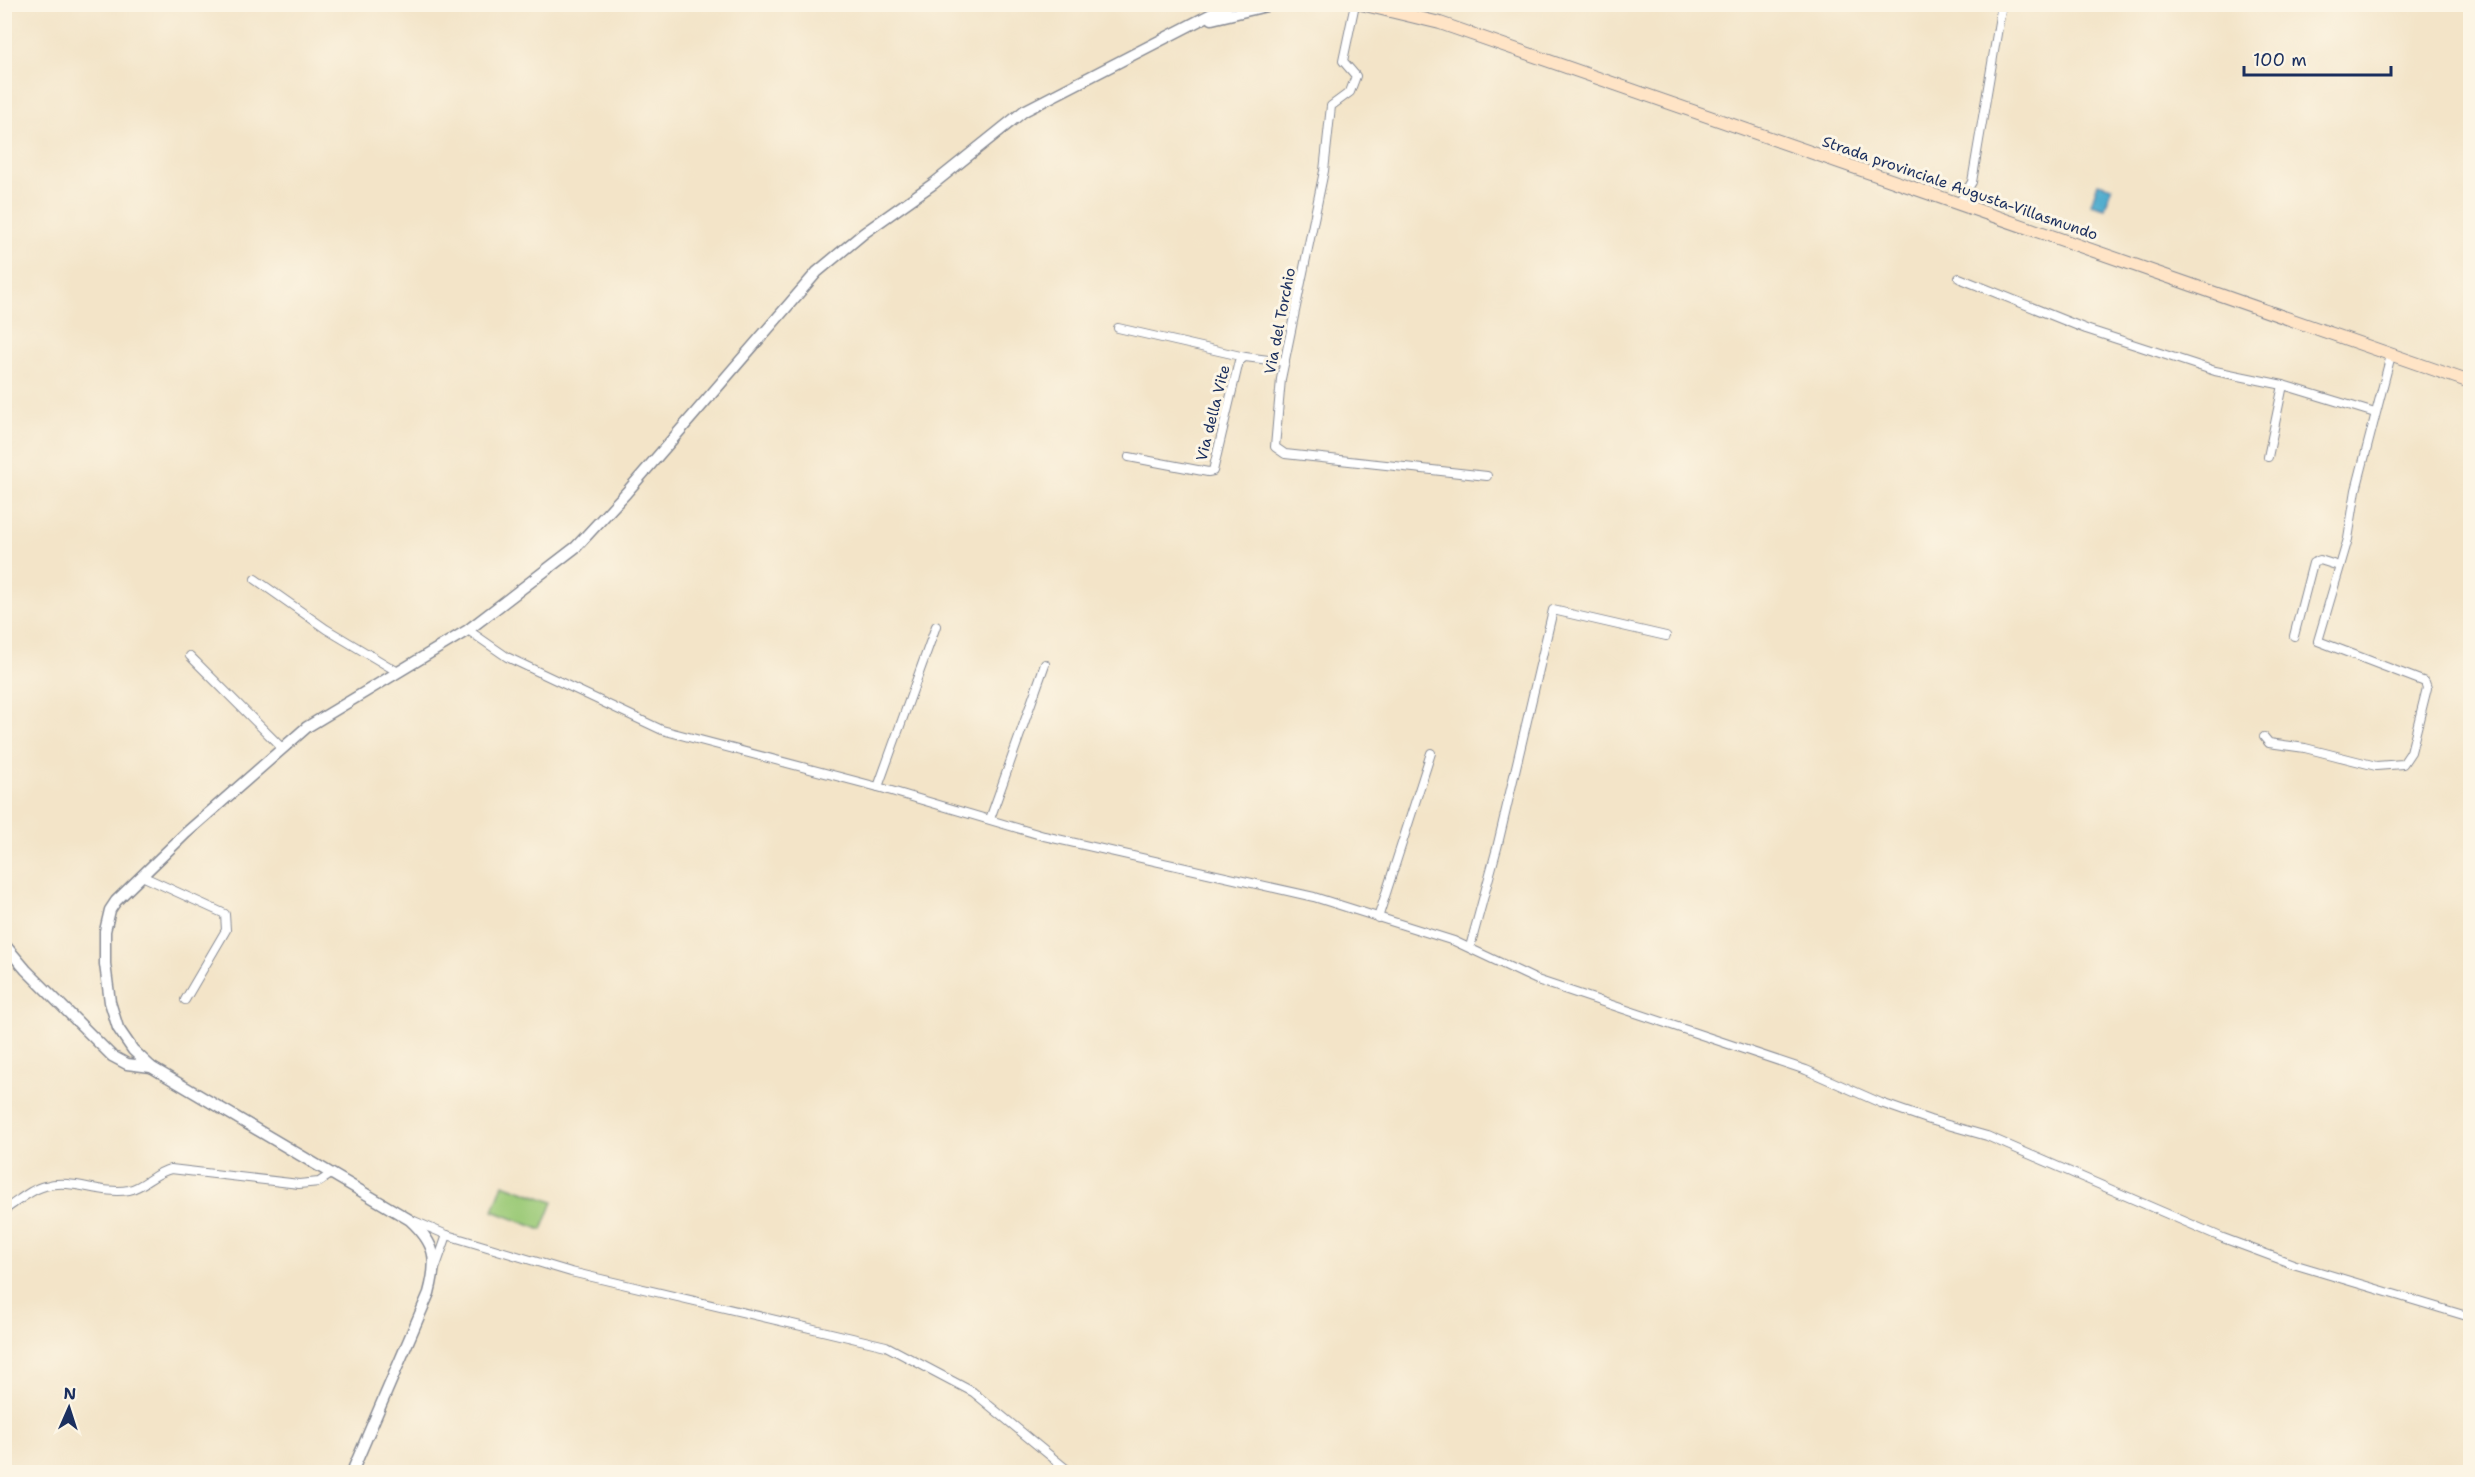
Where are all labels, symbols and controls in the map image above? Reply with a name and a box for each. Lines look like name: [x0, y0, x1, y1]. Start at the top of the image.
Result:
scale bar: [2244, 39, 2391, 77]
text: 100 m: [2253, 48, 2307, 72]
street label: Strada provinciale Augusta-Villasmundo: [1820, 131, 2100, 245]
street label: Via del Torchio: [1260, 266, 1300, 376]
street label: Via della Vite: [1191, 363, 1235, 463]
north arrow: [39, 1378, 99, 1438]
text: N: [63, 1383, 77, 1404]

